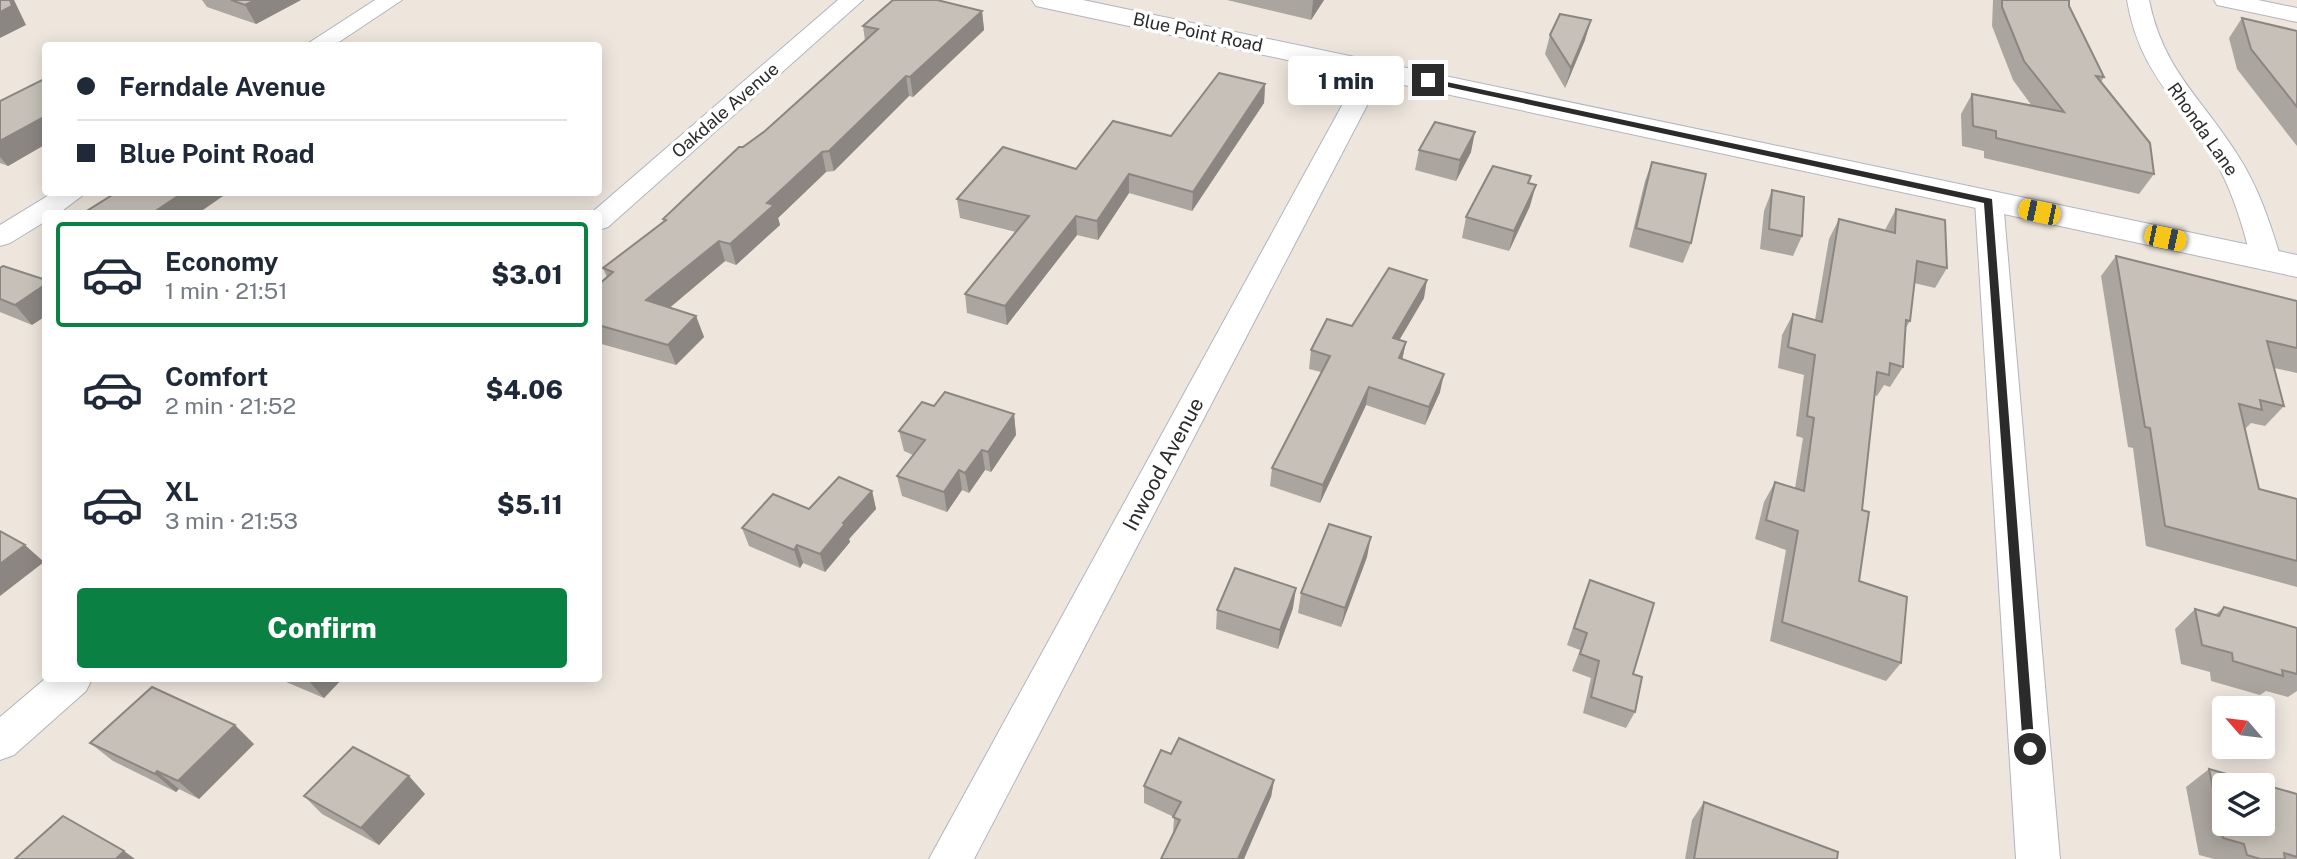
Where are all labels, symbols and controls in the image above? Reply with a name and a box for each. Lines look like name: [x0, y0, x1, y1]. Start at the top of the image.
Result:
street label: Blue Point Road: [1131, 8, 1265, 56]
callout: 1 min: [1288, 56, 1404, 104]
street label: Oakdale Avenue: [667, 58, 783, 162]
route end: [1412, 64, 1444, 96]
text: 1 min: [1318, 67, 1374, 94]
text: Ferndale Avenue: [119, 71, 326, 102]
street label: Rhonda Lane: [2163, 78, 2243, 180]
text: Blue Point Road: [119, 138, 315, 169]
car: [2017, 197, 2062, 227]
car: [2143, 223, 2188, 253]
icon: car: [81, 243, 144, 306]
text: Economy: [165, 246, 278, 277]
text: $3.01: [491, 259, 563, 290]
text: 1 min · 21:51: [165, 277, 288, 304]
icon: car: [81, 358, 144, 421]
text: Comfort: [165, 361, 268, 392]
text: $4.06: [485, 374, 563, 405]
text: 2 min · 21:52: [165, 392, 296, 419]
street label: Inwood Avenue: [1117, 393, 1209, 535]
icon: car: [81, 473, 144, 536]
text: XL: [165, 476, 199, 507]
text: $5.11: [497, 489, 563, 520]
text: 3 min · 21:53: [165, 507, 298, 534]
button: Confirm: [77, 588, 567, 668]
north arrow: [2212, 696, 2275, 760]
map controls: [2212, 696, 2275, 836]
route start: [2014, 733, 2046, 765]
button: layers: [2212, 773, 2275, 836]

